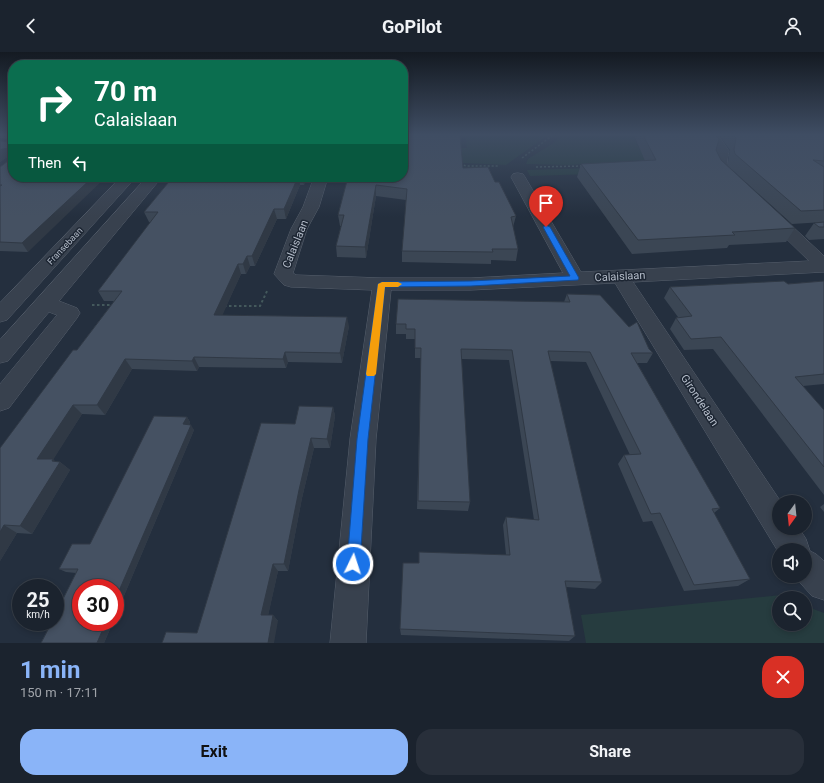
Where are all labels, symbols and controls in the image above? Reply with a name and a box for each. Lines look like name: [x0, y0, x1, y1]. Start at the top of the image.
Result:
icon: back: [20, 15, 42, 37]
icon: person: [782, 15, 804, 37]
text: GoPilot: [382, 16, 442, 37]
text: 70 m: [94, 75, 157, 108]
icon: right: [28, 76, 80, 128]
text: Calaislaan: [94, 109, 177, 130]
icon: left: [69, 152, 91, 174]
text: Then: [28, 154, 61, 172]
pin: [529, 186, 563, 227]
icon: arrive: [535, 192, 557, 214]
street label: Calaislaan: [280, 218, 311, 270]
street label: Fransebaan: [45, 225, 85, 267]
street label: Calaislaan: [594, 269, 646, 284]
street label: Girondelaan: [678, 372, 721, 429]
north arrow: [772, 495, 812, 535]
map controls: [772, 495, 812, 631]
position arrow: [332, 543, 374, 585]
button: sound: [772, 543, 812, 583]
speed limit sign: 30: [72, 579, 124, 631]
text: 25: [27, 588, 49, 612]
button: search: [772, 591, 812, 631]
text: km/h: [26, 609, 50, 620]
text: 1 min: [20, 656, 80, 684]
button: close: [762, 656, 804, 698]
text: 150 m · 17:11: [20, 685, 99, 700]
button: Exit: [20, 729, 408, 775]
button: Share: [416, 729, 804, 775]

